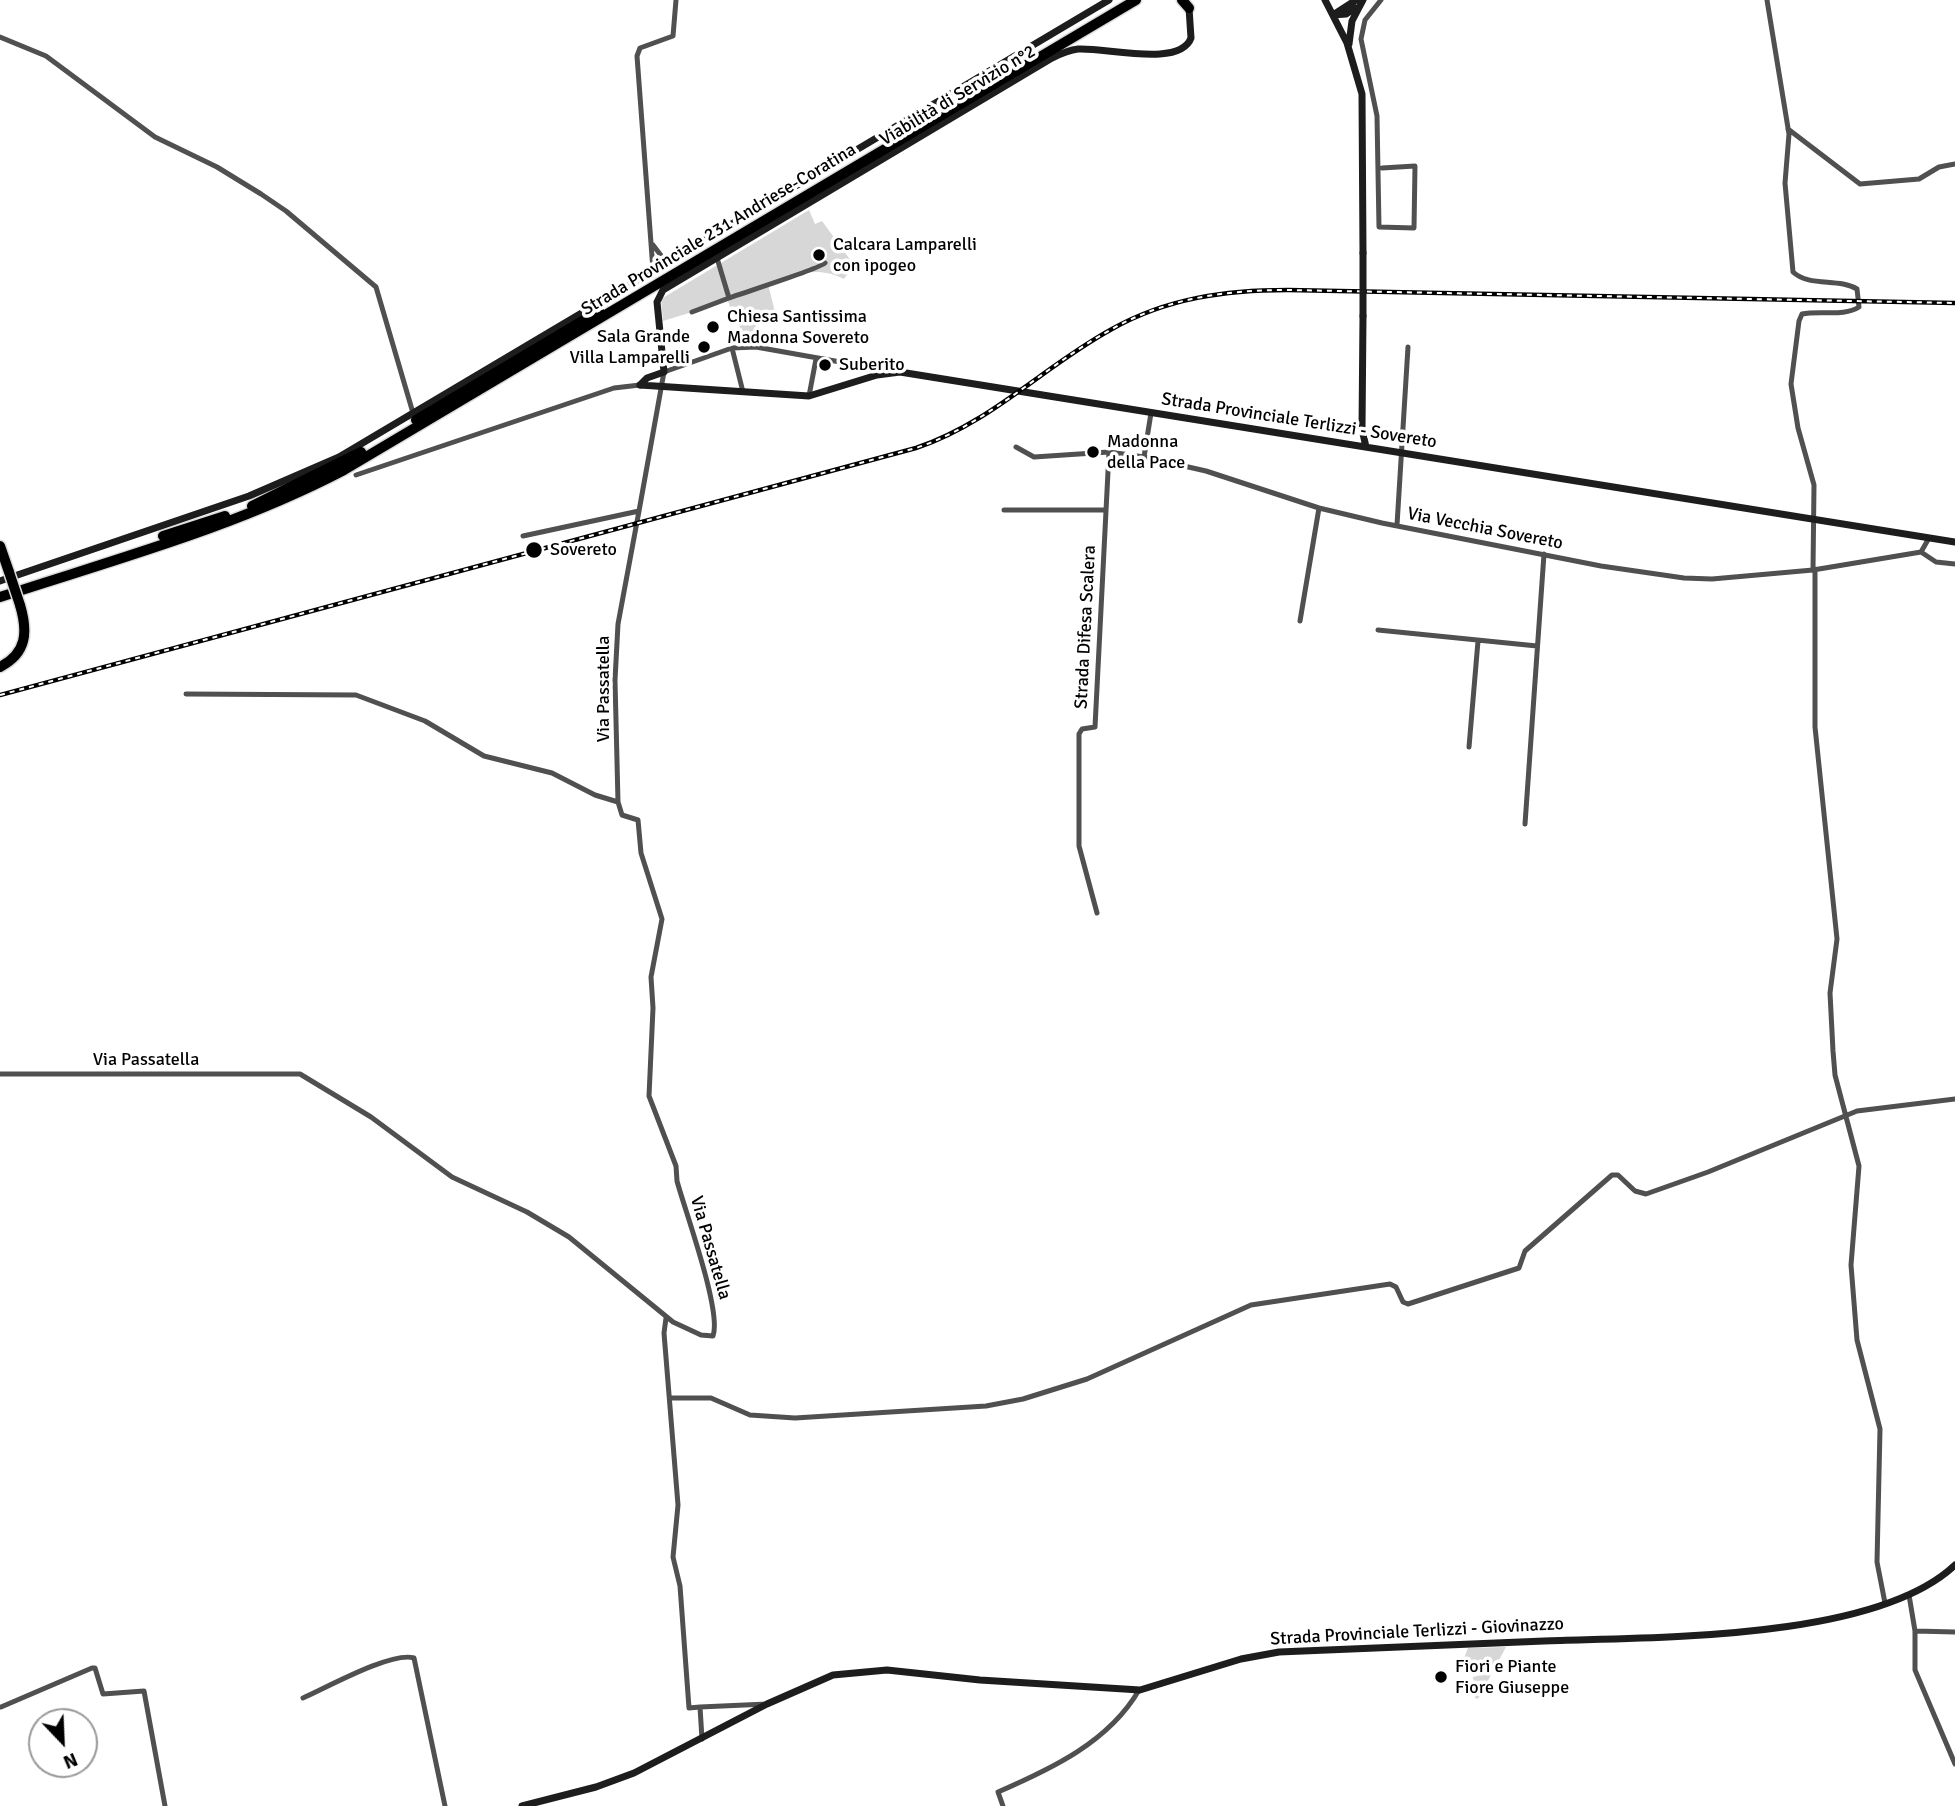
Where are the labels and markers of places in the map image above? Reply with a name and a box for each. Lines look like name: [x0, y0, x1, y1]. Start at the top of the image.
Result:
place label: Calcara Lamparelli con ipogeo: [833, 234, 977, 276]
marker: Calcara Lamparelli con ipogeo: [811, 247, 827, 263]
place label: Chiesa Santissima Madonna Sovereto: [727, 306, 869, 348]
marker: Chiesa Santissima Madonna Sovereto: [705, 319, 721, 335]
place label: Sala Grande Villa Lamparelli: [569, 326, 690, 368]
marker: Sala Grande Villa Lamparelli: [696, 339, 712, 355]
place label: Suberito: [839, 354, 905, 376]
marker: Suberito: [817, 357, 833, 373]
place label: Madonna della Pace: [1107, 431, 1185, 474]
marker: Madonna della Pace: [1085, 444, 1101, 460]
place label: Sovereto: [550, 539, 617, 561]
marker: Sovereto: [524, 540, 544, 560]
place label: Fiori e Piante Fiore Giuseppe: [1455, 1656, 1569, 1698]
marker: Fiori e Piante Fiore Giuseppe: [1433, 1669, 1449, 1685]

